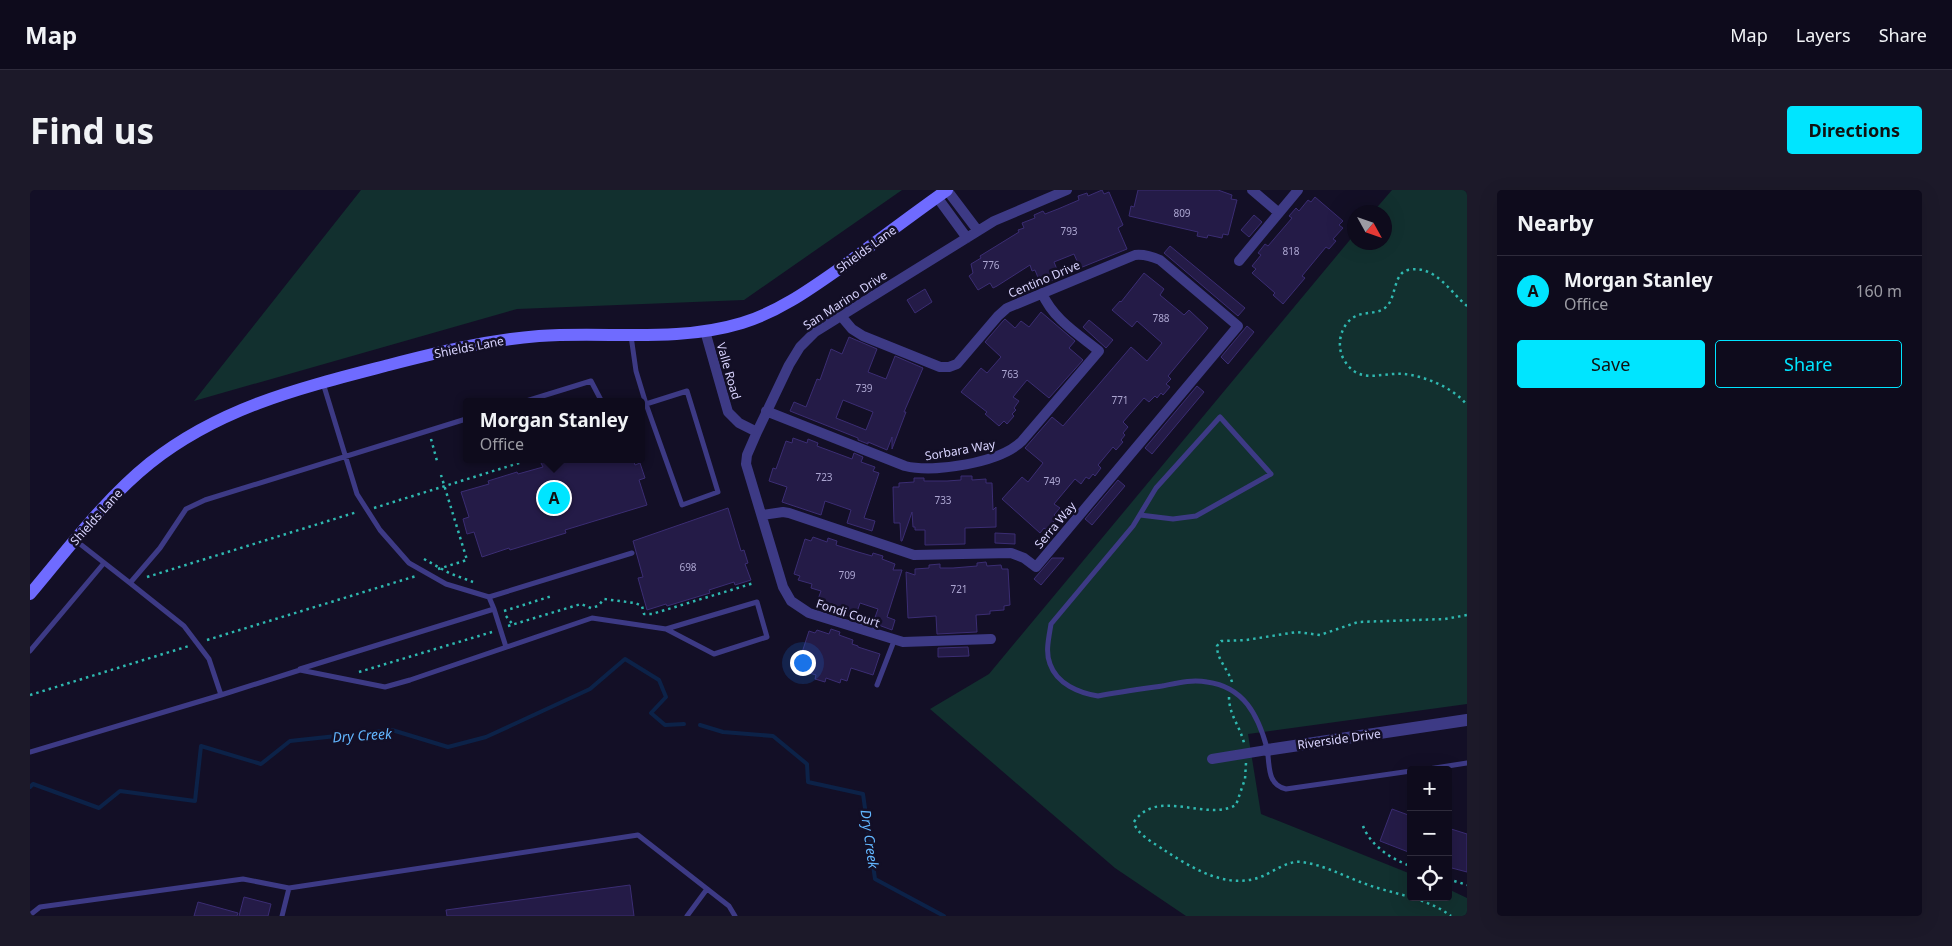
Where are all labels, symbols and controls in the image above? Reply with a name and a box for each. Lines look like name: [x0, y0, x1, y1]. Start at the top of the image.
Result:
text: Map: [25, 18, 77, 51]
text: Map: [1730, 23, 1768, 47]
text: Layers: [1796, 23, 1851, 47]
text: Share: [1879, 23, 1927, 47]
button: Directions: [1787, 106, 1922, 154]
text: Find us: [30, 107, 154, 154]
north arrow: [1347, 205, 1392, 250]
house number: 809: [1173, 206, 1191, 220]
text: Nearby: [1517, 209, 1593, 237]
street label: Shields Lane: [833, 221, 900, 277]
house number: 793: [1060, 224, 1078, 238]
house number: 818: [1282, 244, 1300, 258]
street label: Centino Drive: [1005, 256, 1083, 302]
house number: 776: [982, 258, 1000, 272]
street label: San Marino Drive: [800, 266, 890, 334]
text: Morgan Stanley: [1564, 267, 1713, 293]
text: A: [1527, 280, 1539, 302]
text: 160 m: [1855, 280, 1902, 302]
text: Office: [1564, 293, 1608, 315]
house number: 788: [1152, 311, 1170, 325]
street label: Shields Lane: [433, 332, 505, 362]
street label: Valle Road: [713, 340, 745, 402]
button: Save: [1517, 340, 1705, 388]
button: Share: [1715, 340, 1902, 388]
house number: 763: [1001, 367, 1019, 381]
house number: 739: [855, 381, 873, 395]
house number: 771: [1111, 393, 1129, 407]
popup: [463, 398, 645, 463]
text: Morgan Stanley: [480, 407, 628, 433]
text: Office: [480, 433, 524, 455]
street label: Sorbara Way: [923, 435, 997, 465]
house number: 723: [815, 470, 833, 484]
house number: 749: [1043, 474, 1061, 488]
pin: A: [538, 479, 570, 517]
street label: Shields Lane: [66, 485, 126, 549]
house number: 733: [934, 493, 952, 507]
street label: Serra Way: [1030, 497, 1080, 552]
house number: 698: [679, 560, 697, 574]
house number: 709: [838, 568, 856, 582]
house number: 721: [950, 582, 968, 596]
street label: Fondi Court: [814, 595, 883, 631]
your location: [790, 650, 816, 676]
water label: Dry Creek: [332, 723, 393, 747]
street label: Riverside Drive: [1296, 725, 1382, 753]
map controls: [1407, 766, 1452, 901]
button: +: [1407, 766, 1452, 811]
water label: Dry Creek: [856, 808, 884, 871]
button: −: [1407, 811, 1452, 856]
button: locate: [1407, 856, 1452, 901]

